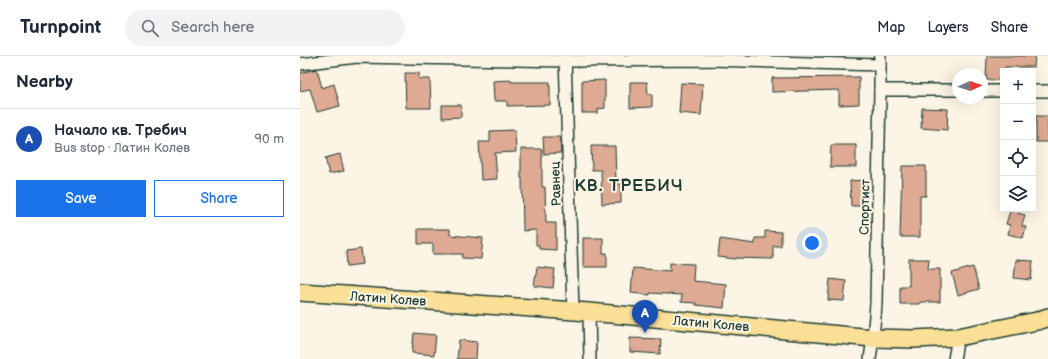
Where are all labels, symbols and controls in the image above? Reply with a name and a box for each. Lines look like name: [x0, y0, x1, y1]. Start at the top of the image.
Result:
search box: [125, 10, 405, 46]
text: Turnpoint: [20, 16, 101, 39]
icon: search: [139, 17, 161, 39]
text: Search here: [171, 18, 254, 37]
text: Map: [877, 19, 905, 36]
text: Layers: [927, 19, 969, 36]
text: Share: [991, 19, 1028, 36]
north arrow: [952, 68, 988, 104]
map controls: [1000, 68, 1036, 212]
button: +: [1000, 68, 1036, 104]
text: Nearby: [16, 72, 73, 92]
button: −: [1000, 104, 1036, 140]
text: Начало кв. Требич: [54, 121, 187, 140]
text: A: [25, 131, 33, 147]
text: 90 m: [255, 131, 284, 147]
text: Bus stop · Латин Колев: [54, 140, 190, 156]
button: locate: [1000, 140, 1036, 176]
street label: Равнец: [547, 161, 565, 207]
district label: КВ. ТРЕБИЧ: [574, 176, 684, 196]
button: layers: [1000, 176, 1036, 212]
street label: Спортист: [857, 179, 873, 235]
button: Save: [16, 180, 146, 217]
button: Share: [154, 180, 284, 217]
your location: [802, 233, 822, 253]
street label: Латин Колев: [348, 288, 427, 310]
pin: A: [632, 300, 658, 333]
street label: Латин Колев: [671, 313, 750, 335]

